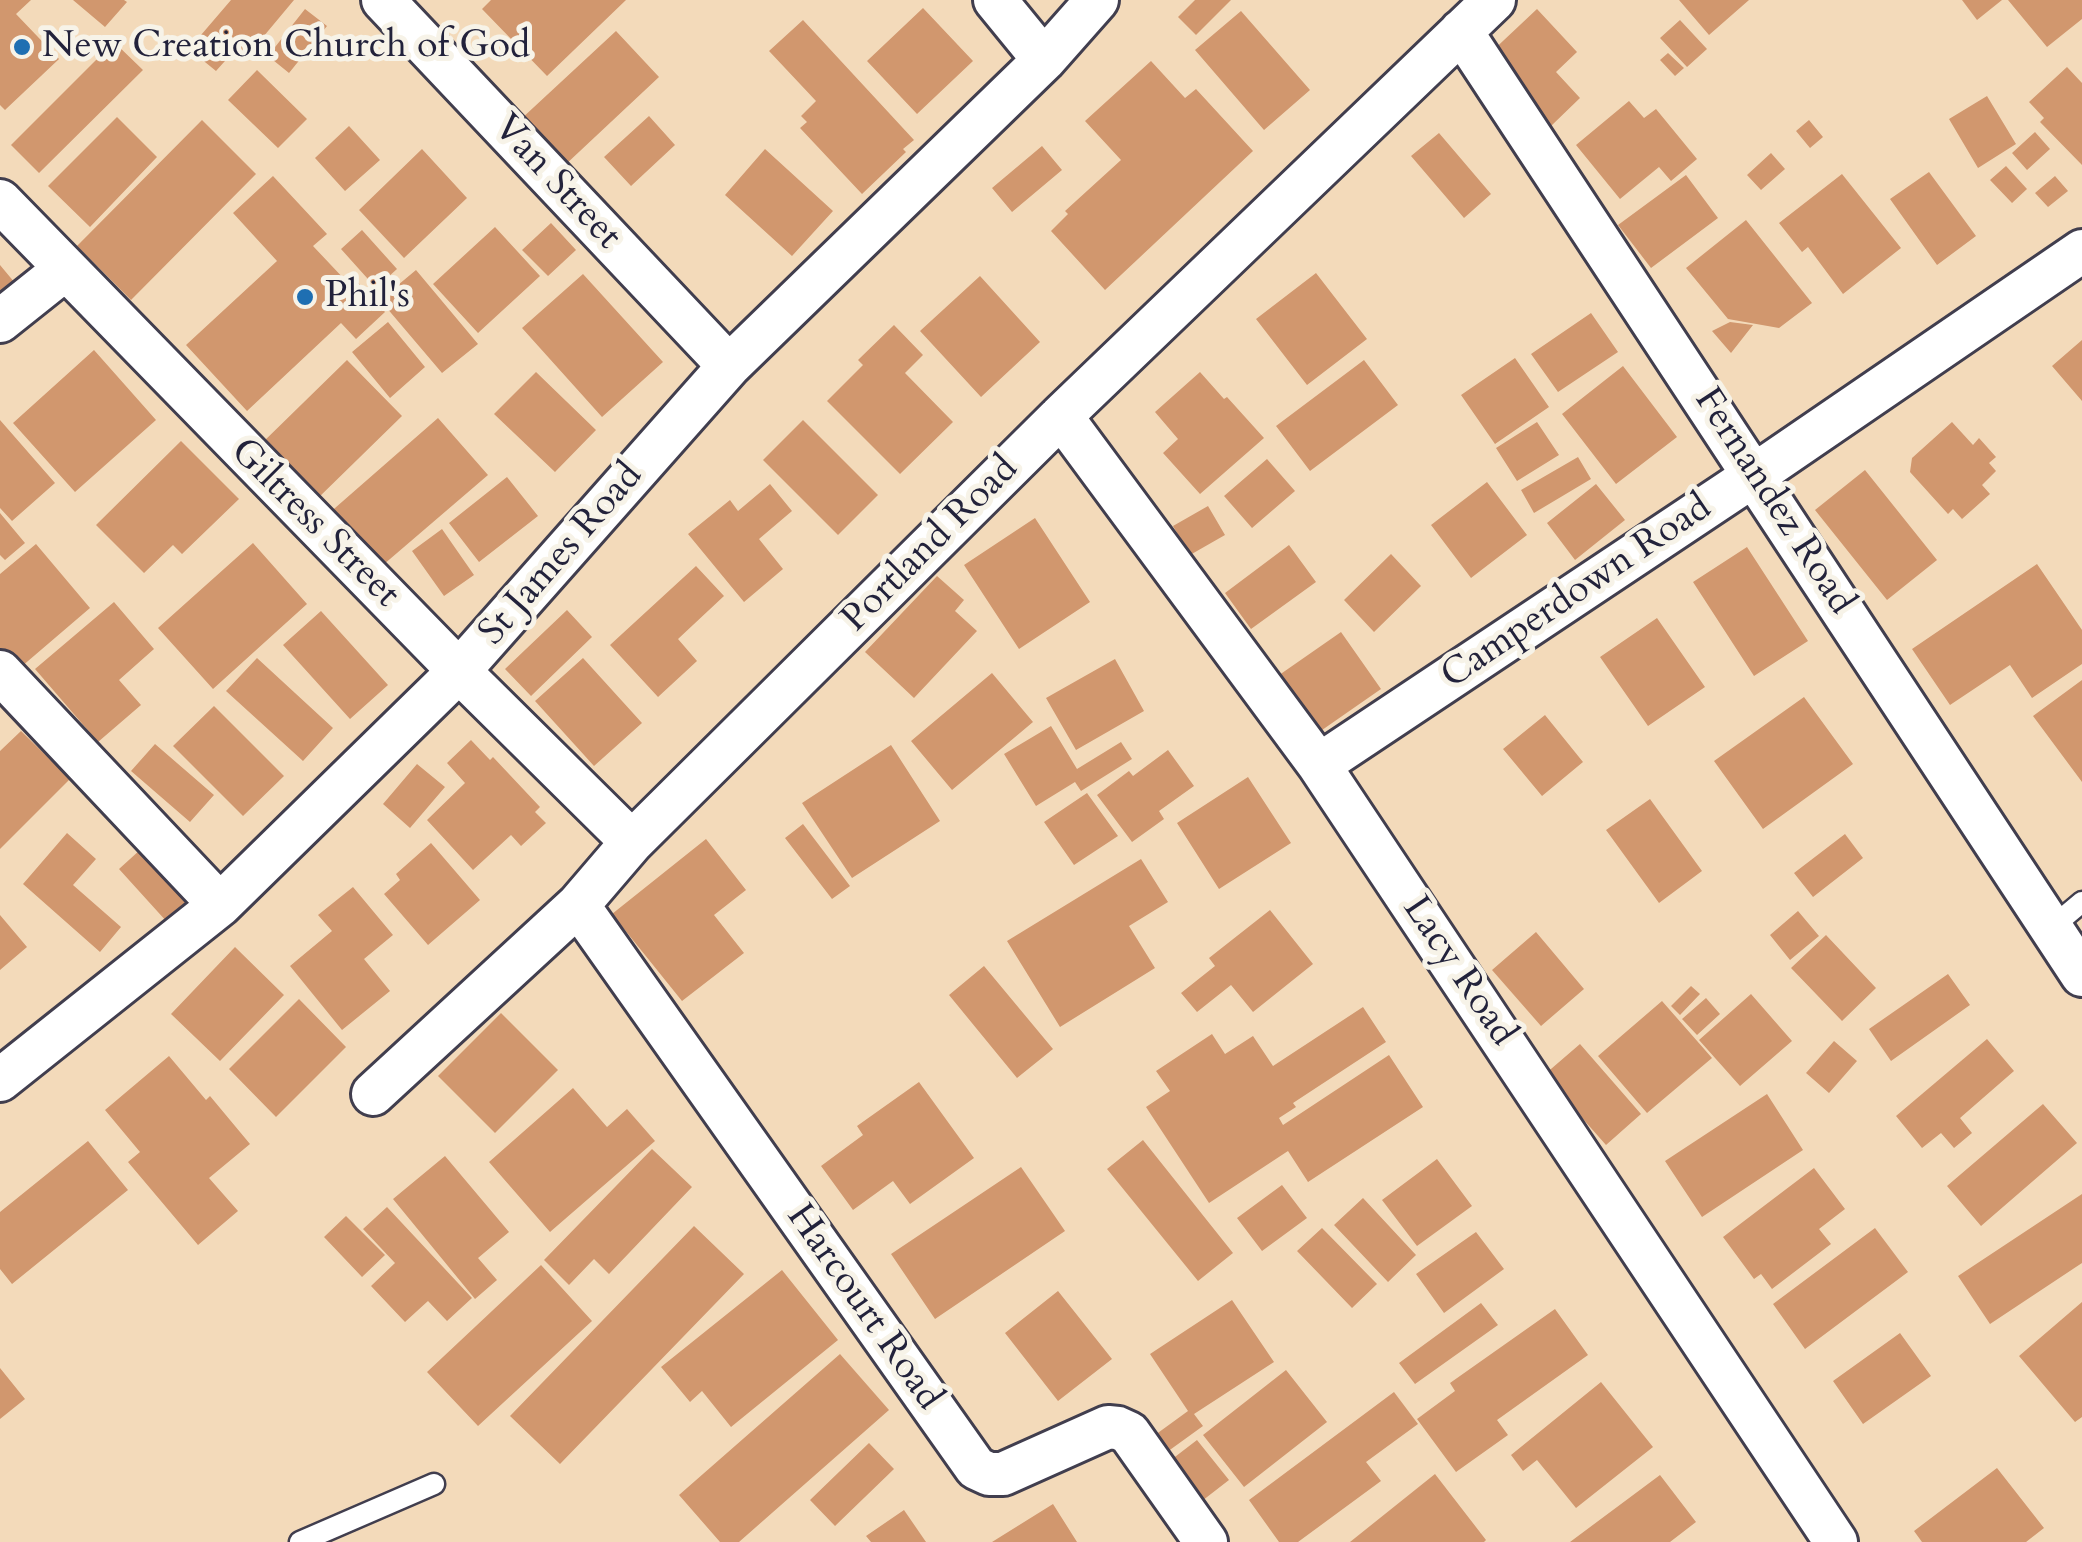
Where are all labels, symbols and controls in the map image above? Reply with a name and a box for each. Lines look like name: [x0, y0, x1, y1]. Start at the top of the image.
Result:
place label: New Creation Church of God: [42, 24, 530, 70]
marker: New Creation Church of God: [11, 36, 33, 58]
street label: Van Street: [482, 106, 630, 260]
place label: Phil's: [325, 274, 410, 320]
marker: Phil's: [294, 286, 316, 308]
street label: Fernandez Road: [1683, 380, 1863, 624]
street label: Giltress Street: [220, 430, 408, 618]
street label: Portland Road: [833, 447, 1029, 643]
street label: St James Road: [471, 455, 653, 655]
street label: Camperdown Road: [1433, 486, 1721, 700]
street label: Lacy Road: [1391, 889, 1525, 1055]
street label: Harcourt Road: [775, 1196, 951, 1420]

